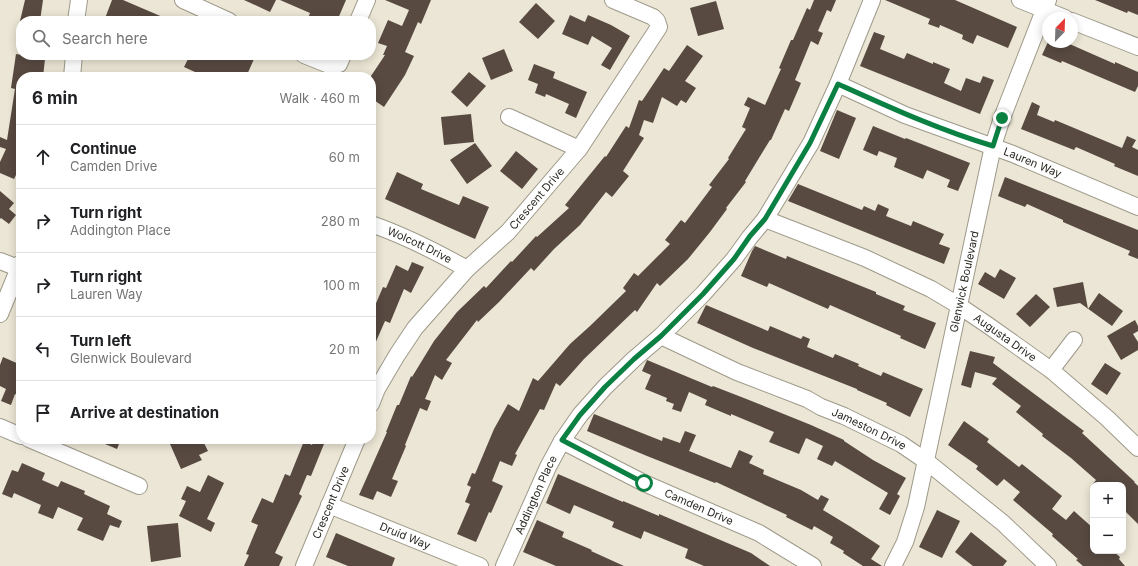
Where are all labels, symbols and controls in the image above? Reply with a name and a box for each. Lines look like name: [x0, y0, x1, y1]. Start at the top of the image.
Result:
north arrow: [1042, 12, 1078, 48]
search box: [16, 16, 376, 60]
icon: search: [30, 27, 52, 49]
text: Search here: [62, 29, 148, 48]
text: 6 min: [32, 88, 78, 108]
text: Walk · 460 m: [280, 90, 360, 106]
route end: [993, 109, 1011, 127]
text: Continue: [70, 139, 137, 158]
street label: Lauren Way: [1002, 144, 1064, 181]
icon: ahead: [32, 146, 54, 168]
text: 60 m: [329, 149, 360, 165]
text: Camden Drive: [70, 158, 157, 174]
street label: Crescent Drive: [506, 165, 567, 233]
text: Turn right: [70, 203, 142, 222]
icon: right: [32, 210, 54, 232]
text: 280 m: [321, 213, 360, 229]
text: Addington Place: [70, 222, 171, 238]
street label: Wolcott Drive: [385, 224, 454, 266]
street label: Glenwick Boulevard: [946, 230, 982, 334]
text: Turn right: [70, 267, 142, 286]
icon: right: [32, 274, 54, 296]
text: 100 m: [323, 277, 360, 293]
text: Lauren Way: [70, 286, 143, 302]
street label: Augusta Drive: [971, 311, 1039, 364]
text: Turn left: [70, 331, 131, 350]
icon: left: [32, 338, 54, 360]
text: 20 m: [329, 341, 360, 357]
text: Glenwick Boulevard: [70, 350, 192, 366]
icon: arrive: [32, 402, 54, 424]
text: Arrive at destination: [70, 403, 219, 422]
street label: Jameston Drive: [830, 405, 909, 453]
street label: Addington Place: [512, 453, 560, 537]
street label: Crescent Drive: [309, 464, 352, 541]
route start: [635, 474, 653, 492]
map controls: [1090, 482, 1126, 554]
button: +: [1090, 482, 1126, 518]
street label: Camden Drive: [662, 486, 736, 528]
button: −: [1090, 518, 1126, 554]
street label: Druid Way: [378, 519, 433, 552]

